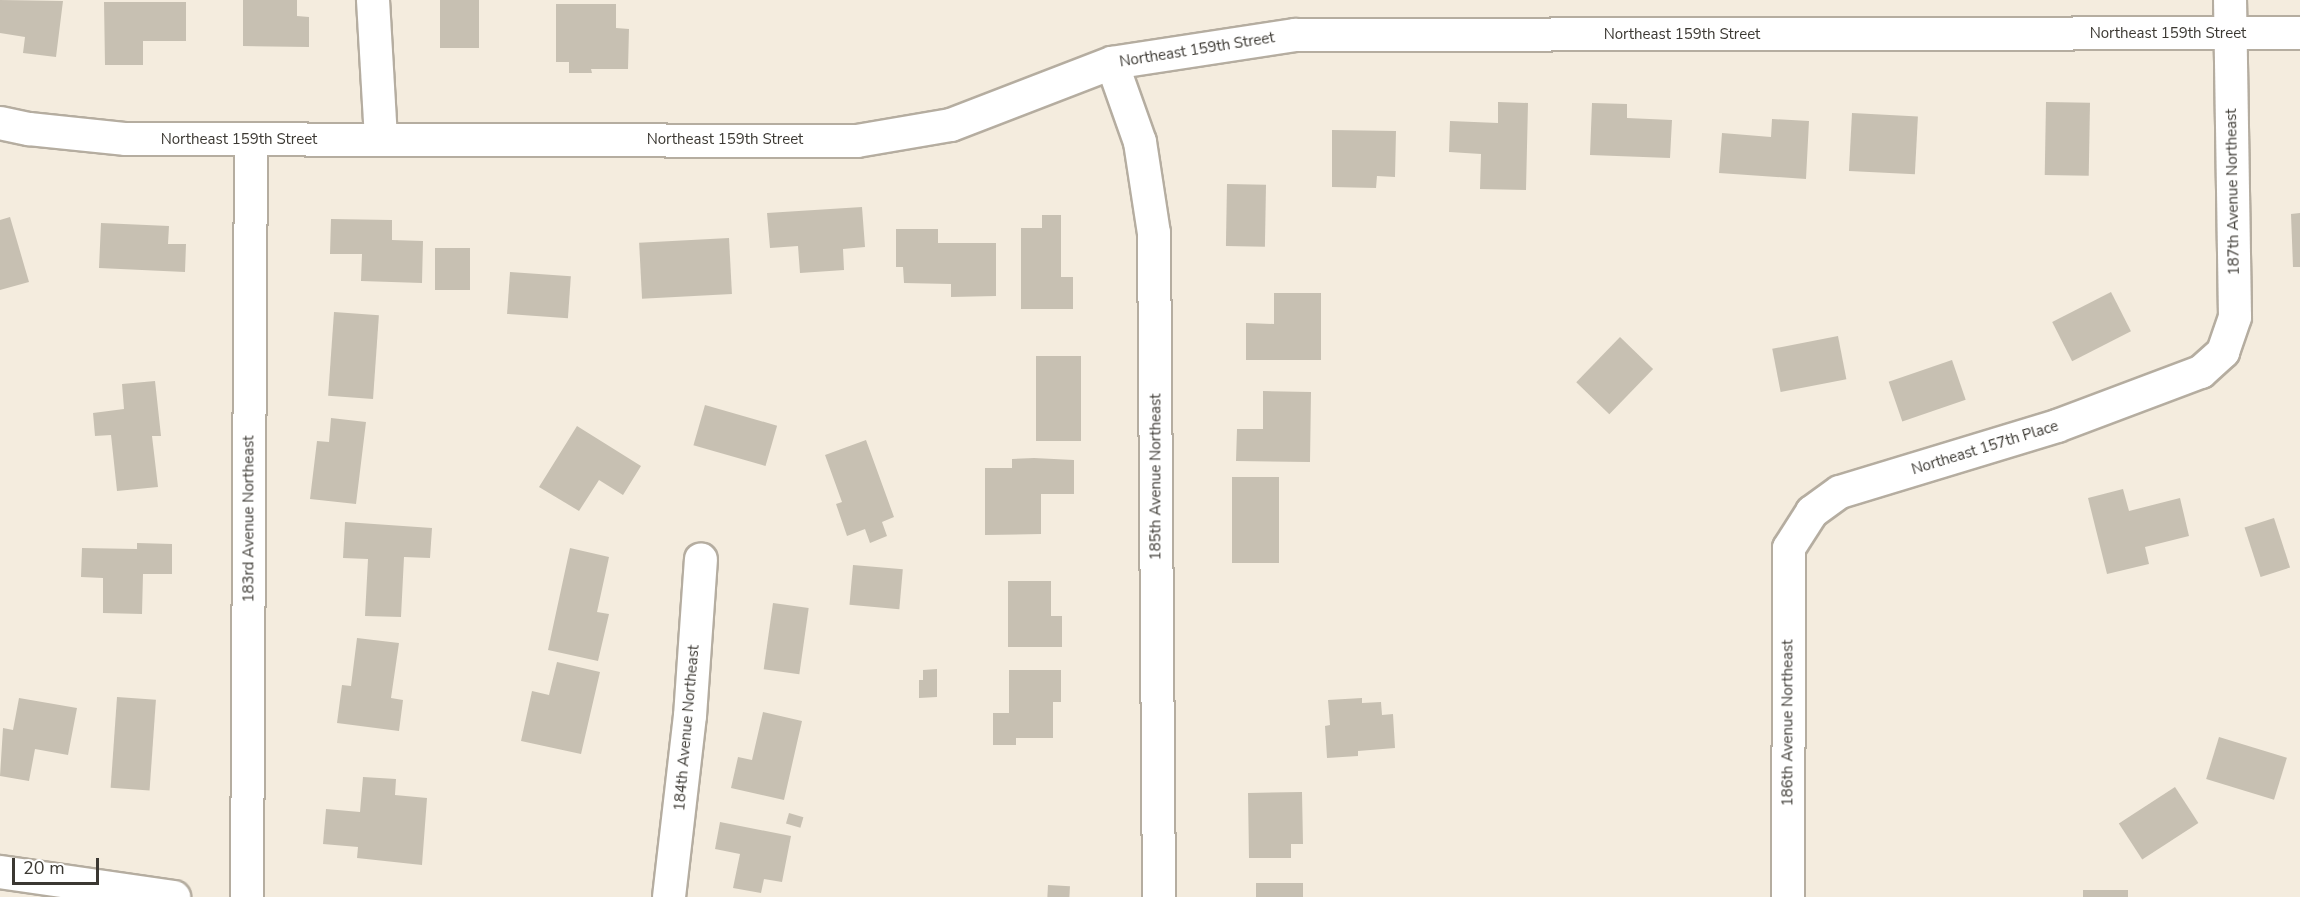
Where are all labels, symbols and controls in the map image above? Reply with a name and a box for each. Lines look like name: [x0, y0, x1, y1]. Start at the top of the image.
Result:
street label: Northeast 159th Street: [2090, 25, 2246, 43]
street label: Northeast 159th Street: [1604, 26, 1760, 44]
street label: Northeast 159th Street: [1118, 29, 1276, 71]
street label: 187th Avenue Northeast: [2223, 108, 2243, 276]
street label: Northeast 159th Street: [161, 131, 317, 149]
street label: Northeast 159th Street: [647, 131, 803, 149]
street label: 185th Avenue Northeast: [1147, 394, 1165, 560]
street label: Northeast 157th Place: [1909, 417, 2061, 479]
street label: 183rd Avenue Northeast: [240, 435, 258, 603]
street label: 186th Avenue Northeast: [1779, 640, 1797, 806]
street label: 184th Avenue Northeast: [671, 644, 703, 812]
scale bar: [15, 846, 102, 884]
text: 20 m: [23, 856, 65, 880]

